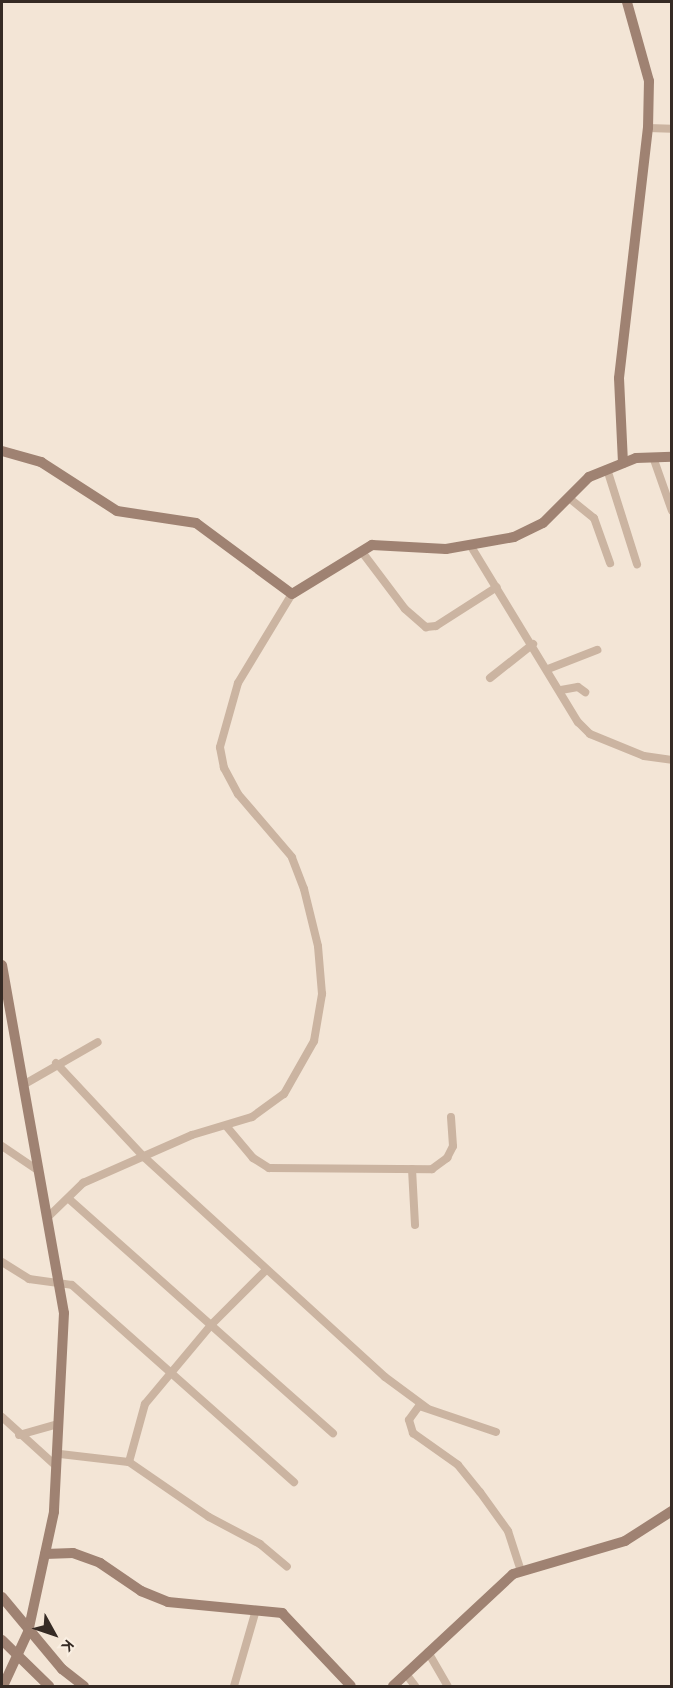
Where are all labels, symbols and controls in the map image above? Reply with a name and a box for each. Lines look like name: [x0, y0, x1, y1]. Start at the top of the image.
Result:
north arrow: [24, 1604, 84, 1664]
text: K: [58, 1636, 79, 1656]

